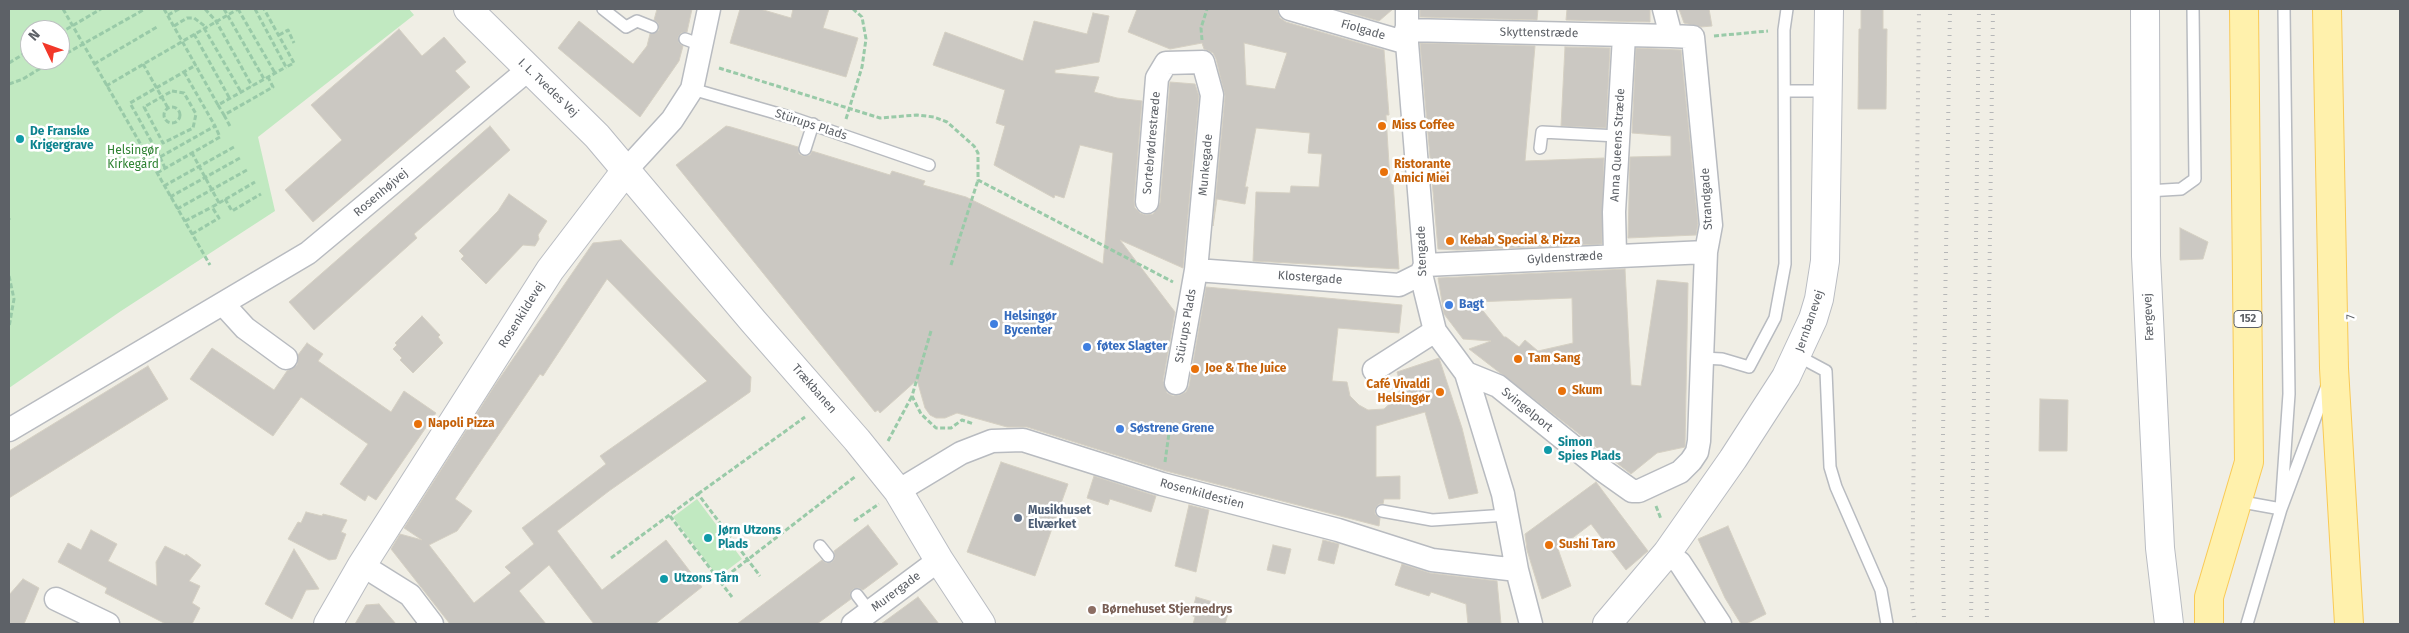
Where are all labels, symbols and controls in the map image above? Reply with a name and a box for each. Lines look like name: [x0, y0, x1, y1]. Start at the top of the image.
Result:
street label: Fiolgade: [1339, 17, 1387, 43]
north arrow: [20, 20, 70, 70]
street label: Skyttenstræde: [1500, 25, 1578, 41]
text: N: [25, 26, 44, 44]
street label: I. L. Tvedes Vej: [515, 56, 581, 120]
street label: Anna Queens Stræde: [1608, 88, 1628, 202]
street label: Sortebrødrestræde: [1140, 91, 1164, 195]
street label: Stürups Plads: [773, 107, 849, 143]
place label: Miss Coffee: [1392, 119, 1455, 133]
marker: Miss Coffee: [1376, 120, 1388, 132]
place label: De Franske Krigergrave: [30, 125, 94, 153]
marker: De Franske Krigergrave: [14, 133, 26, 145]
street label: Munkegade: [1196, 133, 1216, 197]
park label: Helsingør Kirkegård: [107, 144, 159, 172]
place label: Ristorante Amici Miei: [1394, 158, 1451, 186]
street label: Rosenhøjvej: [351, 166, 411, 220]
marker: Ristorante Amici Miei: [1378, 166, 1390, 178]
street label: Strandgade: [1698, 168, 1716, 230]
street label: Stengade: [1414, 226, 1430, 276]
place label: Kebab Special & Pizza: [1460, 234, 1580, 248]
marker: Kebab Special & Pizza: [1444, 235, 1456, 247]
street label: Gyldenstræde: [1527, 249, 1603, 267]
street label: Klostergade: [1277, 269, 1343, 287]
street label: Rosenkildevej: [496, 279, 548, 351]
street label: Stürups Plads: [1172, 288, 1200, 364]
street label: Jernbanevej: [1793, 288, 1827, 354]
street label: Færgevej: [2141, 293, 2157, 341]
place label: Bagt: [1459, 298, 1484, 312]
marker: Bagt: [1443, 299, 1455, 311]
place label: Helsingør Bycenter: [1004, 310, 1056, 338]
road number: 152: [2234, 310, 2262, 328]
street label: 7: [2344, 314, 2358, 320]
marker: Helsingør Bycenter: [988, 318, 1000, 330]
place label: føtex Slagter: [1097, 340, 1167, 354]
marker: føtex Slagter: [1081, 341, 1093, 353]
place label: Tam Sang: [1528, 352, 1580, 366]
marker: Tam Sang: [1512, 353, 1524, 365]
street label: Trækbanen: [789, 361, 839, 417]
place label: Joe & The Juice: [1205, 362, 1286, 376]
marker: Joe & The Juice: [1189, 363, 1201, 375]
place label: Café Vivaldi Helsingør: [1366, 378, 1430, 406]
place label: Skum: [1572, 384, 1602, 398]
street label: Svingelport: [1498, 385, 1556, 435]
marker: Skum: [1556, 385, 1568, 397]
marker: Café Vivaldi Helsingør: [1434, 386, 1446, 398]
place label: Napoli Pizza: [428, 417, 494, 431]
marker: Napoli Pizza: [412, 418, 424, 430]
place label: Søstrene Grene: [1130, 422, 1214, 436]
marker: Søstrene Grene: [1114, 423, 1126, 435]
place label: Simon Spies Plads: [1558, 436, 1621, 464]
marker: Simon Spies Plads: [1542, 444, 1554, 456]
street label: Rosenkildestien: [1158, 476, 1246, 512]
place label: Musikhuset Elværket: [1028, 504, 1091, 532]
marker: Musikhuset Elværket: [1012, 512, 1024, 524]
place label: Jørn Utzons Plads: [718, 524, 781, 552]
marker: Jørn Utzons Plads: [702, 532, 714, 544]
place label: Sushi Taro: [1559, 538, 1616, 552]
marker: Sushi Taro: [1543, 539, 1555, 551]
street label: Murergade: [869, 569, 923, 615]
place label: Utzons Tårn: [674, 572, 739, 586]
marker: Utzons Tårn: [658, 573, 670, 585]
place label: Børnehuset Stjernedrys: [1102, 603, 1232, 617]
marker: Børnehuset Stjernedrys: [1086, 604, 1098, 616]

